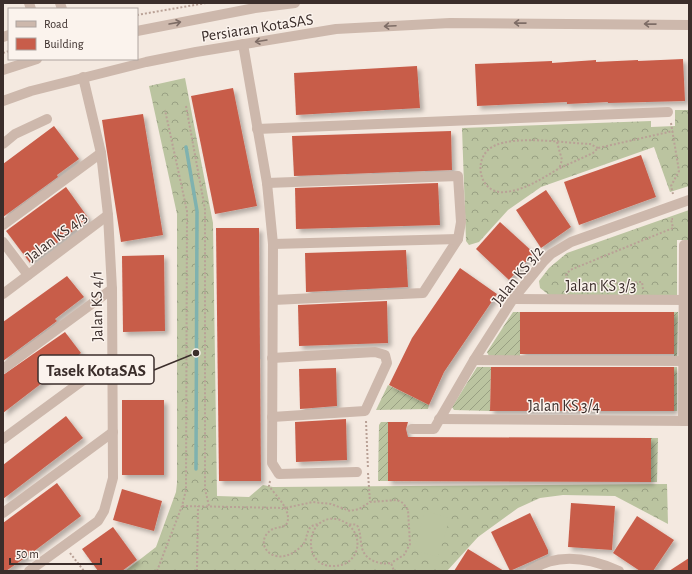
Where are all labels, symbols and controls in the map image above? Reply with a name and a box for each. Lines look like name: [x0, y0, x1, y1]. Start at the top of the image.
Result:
legend: [8, 8, 138, 60]
street label: Persiaran KotaSAS: [200, 11, 314, 45]
text: Road: [44, 18, 68, 30]
one-way arrow: [168, 18, 181, 26]
one-way arrow: [514, 19, 527, 27]
one-way arrow: [644, 20, 657, 28]
one-way arrow: [384, 22, 397, 30]
one-way arrow: [255, 37, 268, 45]
text: Building: [44, 38, 84, 50]
street label: Jalan KS 4/3: [23, 209, 90, 265]
street label: Jalan KS 3/2: [489, 243, 547, 308]
street label: Jalan KS 4/1: [88, 270, 106, 342]
street label: Jalan KS 3/3: [566, 278, 636, 294]
callout: Tasek KotaSAS: [38, 355, 154, 384]
text: Tasek KotaSAS: [46, 362, 146, 379]
street label: Jalan KS 3/4: [528, 398, 600, 414]
scale bar: [10, 540, 101, 566]
text: 50 m: [16, 548, 39, 560]

